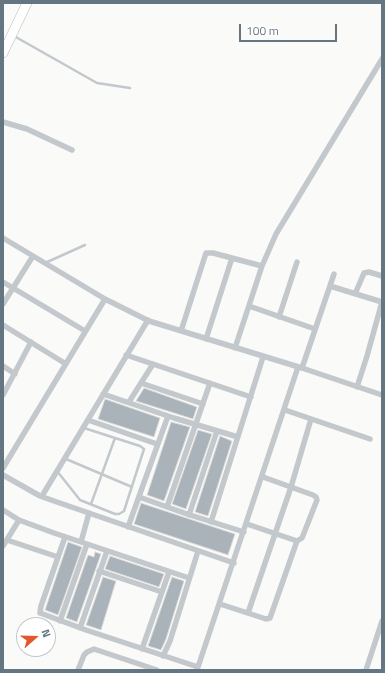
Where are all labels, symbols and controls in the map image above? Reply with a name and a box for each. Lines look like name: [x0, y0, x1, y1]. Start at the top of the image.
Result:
scale bar: [241, 16, 339, 42]
text: 100 m: [246, 21, 279, 40]
north arrow: [16, 617, 56, 657]
text: N: [38, 627, 55, 640]

